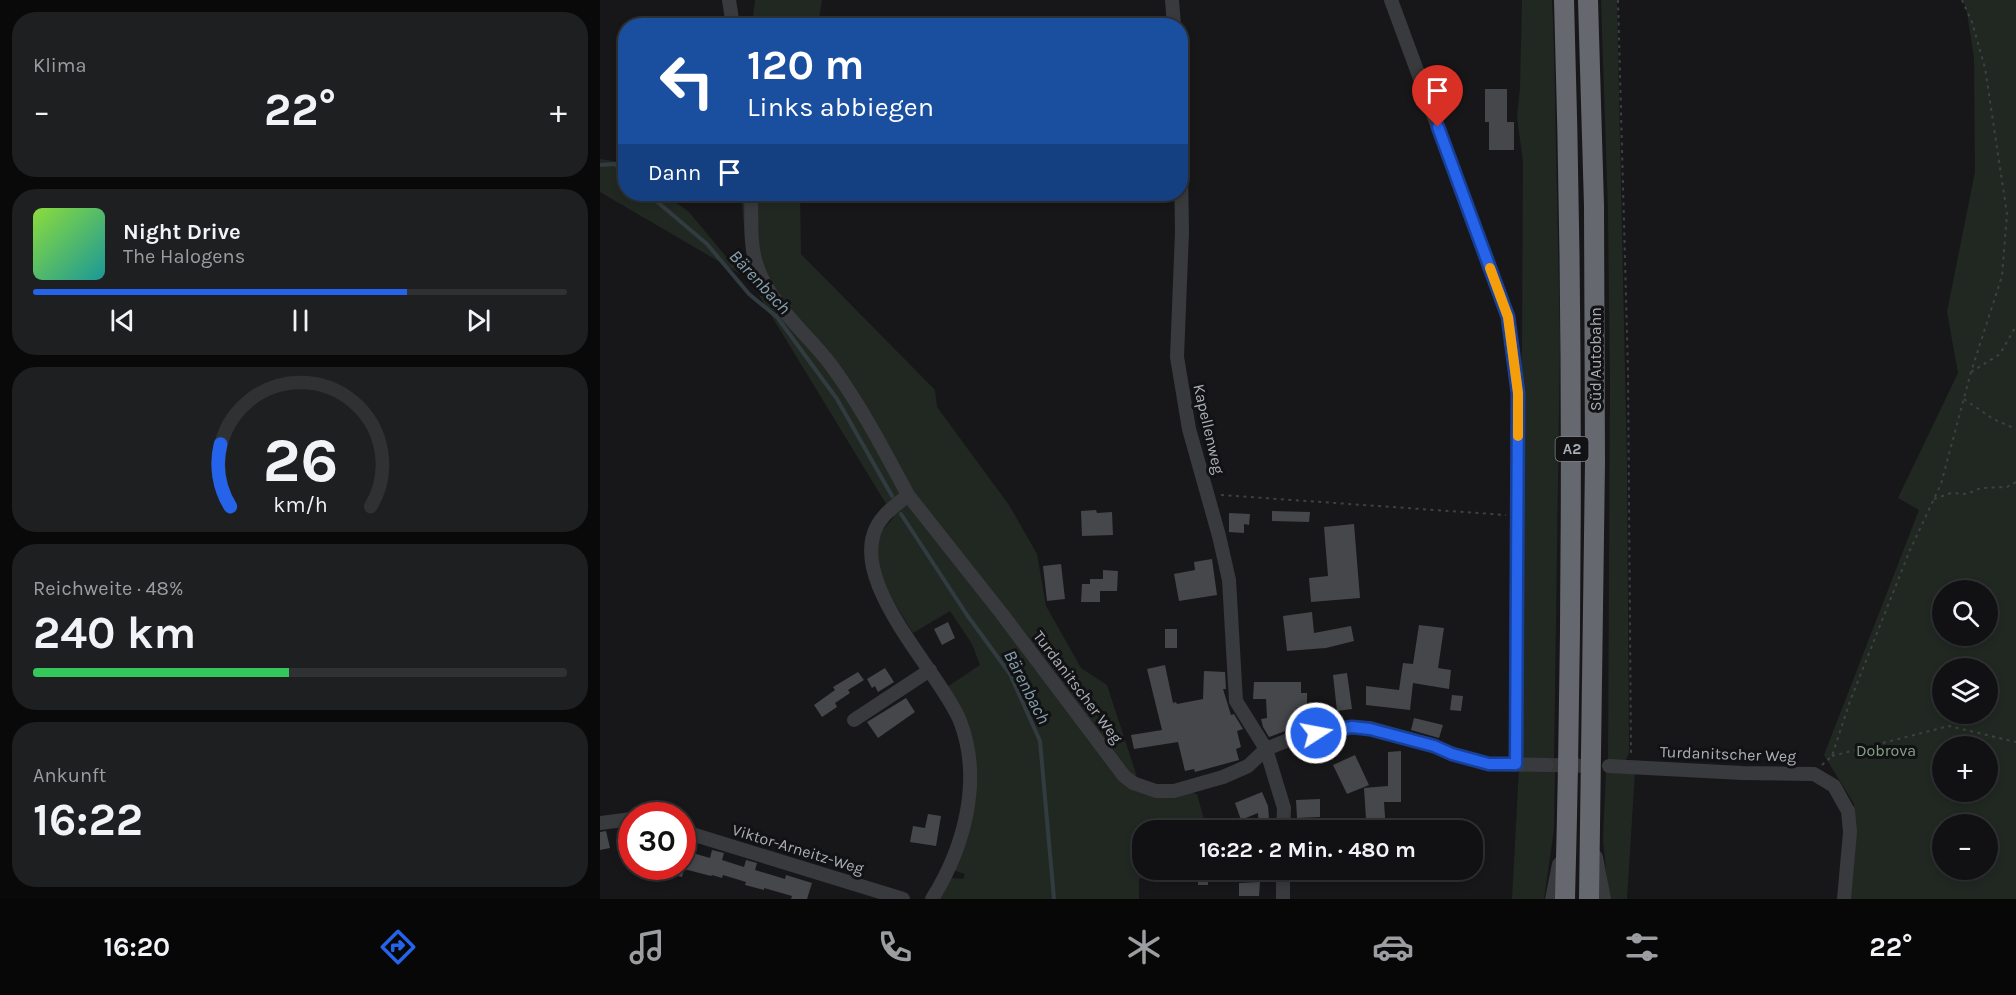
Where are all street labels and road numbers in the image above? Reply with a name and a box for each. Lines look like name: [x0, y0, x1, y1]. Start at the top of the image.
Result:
street label: Süd Autobahn: [1586, 307, 1605, 411]
street label: Kapellenweg: [1189, 382, 1229, 476]
road number: A2: [1556, 437, 1588, 461]
street label: Turdanitscher Weg: [1029, 627, 1127, 747]
street label: Turdanitscher Weg: [1660, 742, 1796, 766]
street label: Viktor-Arneitz-Weg: [730, 820, 866, 878]

